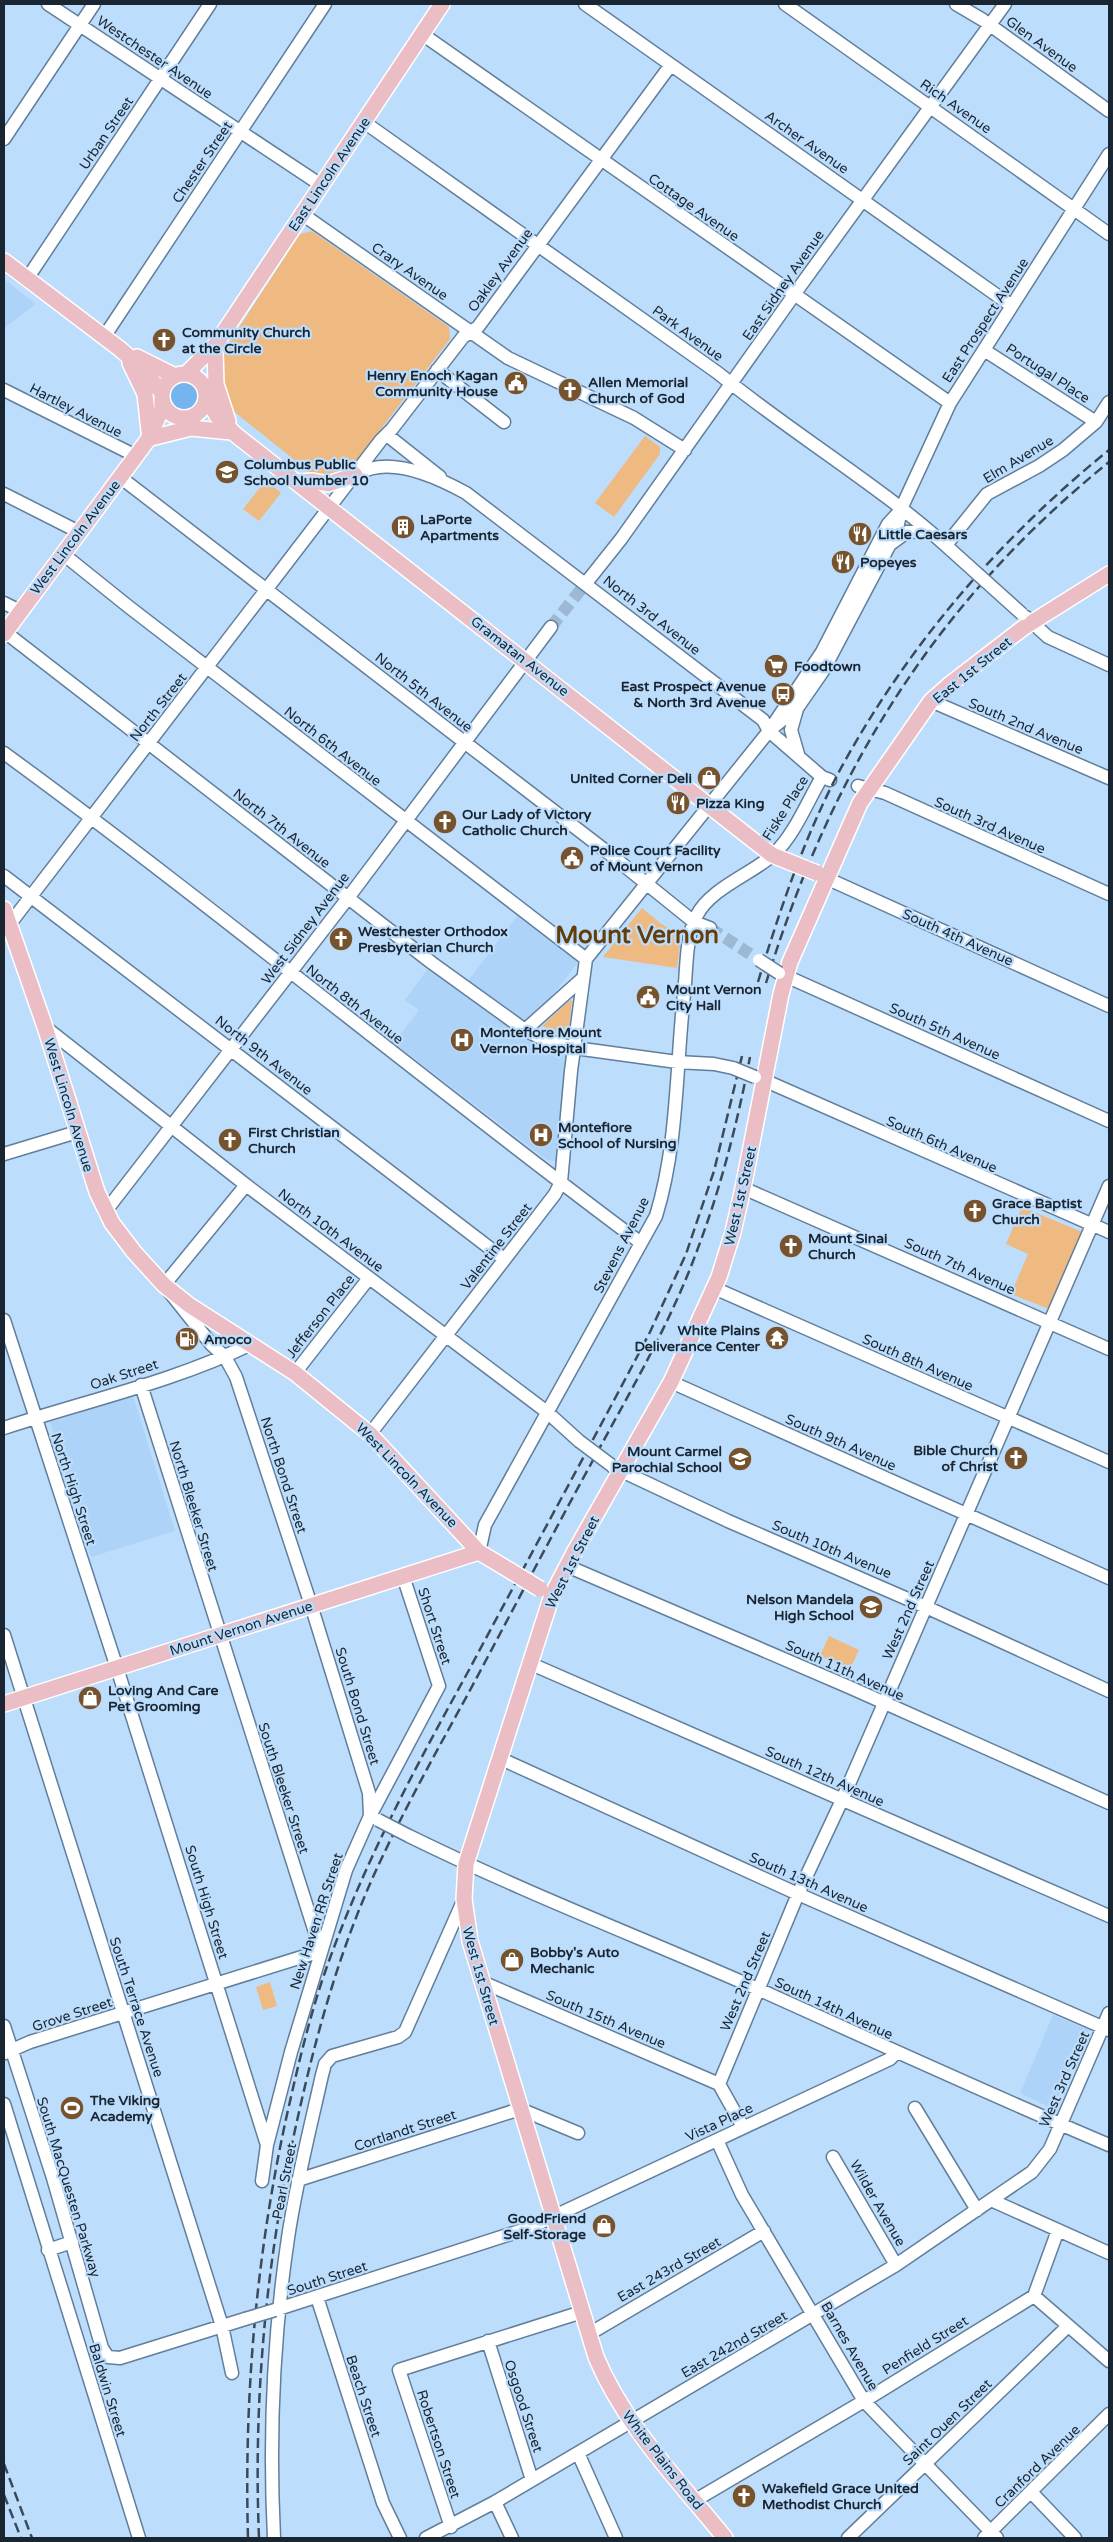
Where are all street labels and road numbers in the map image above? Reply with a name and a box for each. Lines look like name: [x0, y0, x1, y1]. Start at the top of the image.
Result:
street label: Westchester Avenue: [93, 12, 216, 103]
street label: Glen Avenue: [1003, 13, 1081, 76]
street label: Rich Avenue: [917, 76, 995, 137]
street label: Urban Street: [76, 93, 137, 173]
street label: Archer Avenue: [761, 107, 852, 178]
street label: East Lincoln Avenue: [285, 114, 374, 235]
street label: Chester Street: [169, 118, 236, 206]
street label: Cottage Avenue: [645, 170, 742, 245]
street label: Oakley Avenue: [464, 225, 537, 315]
street label: East Sidney Avenue: [739, 227, 828, 344]
street label: Crary Avenue: [368, 239, 451, 304]
street label: East Prospect Avenue: [939, 255, 1032, 386]
street label: Park Avenue: [649, 302, 727, 365]
street label: Portugal Place: [1003, 340, 1093, 407]
street label: Hartley Avenue: [27, 380, 125, 441]
street label: Elm Avenue: [980, 432, 1057, 487]
street label: West Lincoln Avenue: [27, 477, 124, 598]
street label: North 3rd Avenue: [600, 572, 704, 659]
street label: Gramatan Avenue: [467, 613, 572, 700]
street label: East 1st Street: [929, 633, 1016, 707]
street label: North 5th Avenue: [372, 649, 476, 736]
street label: North Street: [126, 669, 191, 745]
street label: South 2nd Avenue: [966, 695, 1086, 758]
street label: North 6th Avenue: [281, 703, 385, 790]
street label: Fiske Place: [759, 772, 812, 844]
street label: North 7th Avenue: [230, 785, 334, 872]
street label: South 3rd Avenue: [932, 793, 1048, 858]
street label: West Sidney Avenue: [258, 869, 353, 988]
street label: South 4th Avenue: [900, 905, 1016, 970]
street label: North 8th Avenue: [303, 961, 407, 1048]
street label: South 5th Avenue: [887, 999, 1003, 1064]
street label: North 9th Avenue: [212, 1012, 316, 1099]
street label: West Lincoln Avenue: [40, 1036, 97, 1174]
street label: South 6th Avenue: [884, 1112, 1000, 1177]
street label: West 1st Street: [721, 1144, 760, 1248]
street label: North 10th Avenue: [275, 1185, 387, 1276]
street label: Stevens Avenue: [590, 1194, 653, 1296]
street label: Valentine Street: [457, 1199, 536, 1293]
street label: South 7th Avenue: [902, 1234, 1018, 1299]
street label: Jefferson Place: [282, 1271, 358, 1362]
street label: South 8th Avenue: [860, 1330, 976, 1395]
street label: Oak Street: [88, 1355, 161, 1393]
street label: South 9th Avenue: [783, 1410, 899, 1475]
street label: North Bond Street: [257, 1415, 311, 1536]
street label: West Lincoln Avenue: [352, 1419, 461, 1531]
street label: North High Street: [47, 1431, 100, 1548]
street label: North Bleeker Street: [166, 1439, 222, 1574]
street label: West 1st Street: [542, 1513, 603, 1611]
street label: South 10th Avenue: [769, 1517, 894, 1582]
street label: West 2nd Street: [879, 1557, 938, 1662]
street label: Short Street: [414, 1586, 455, 1667]
street label: Mount Vernon Avenue: [168, 1597, 315, 1660]
street label: South 11th Avenue: [783, 1637, 907, 1704]
street label: South Bond Street: [332, 1645, 384, 1768]
street label: South Bleeker Street: [254, 1721, 313, 1856]
street label: South 12th Avenue: [763, 1743, 887, 1810]
street label: South High Street: [181, 1843, 232, 1962]
street label: South 13th Avenue: [747, 1849, 871, 1916]
street label: New Haven RR Street: [286, 1850, 347, 1992]
street label: West 1st Street: [458, 1925, 503, 2028]
street label: West 2nd Street: [717, 1928, 774, 2034]
street label: South Terrace Avenue: [106, 1935, 167, 2079]
street label: South 14th Avenue: [772, 1974, 896, 2043]
street label: South 15th Avenue: [543, 1987, 668, 2052]
street label: Grove Street: [30, 1993, 115, 2035]
street label: West 3rd Street: [1036, 2028, 1094, 2130]
street label: South MacQuesten Parkway: [33, 2095, 104, 2280]
street label: Vista Place: [683, 2099, 756, 2145]
street label: Cortlandt Street: [352, 2106, 459, 2155]
street label: Pearl Street: [269, 2141, 300, 2221]
street label: Wilder Avenue: [846, 2157, 909, 2250]
street label: East 243rd Street: [615, 2233, 724, 2306]
street label: South Street: [285, 2257, 370, 2299]
street label: Barnes Avenue: [817, 2299, 882, 2394]
street label: East 242nd Street: [678, 2307, 791, 2382]
street label: Penfield Street: [879, 2312, 972, 2379]
street label: Baldwin Street: [85, 2341, 130, 2439]
street label: Beach Street: [342, 2353, 385, 2440]
street label: Osgood Street: [501, 2358, 547, 2455]
street label: Saint Ouen Street: [899, 2375, 996, 2469]
street label: Robertson Street: [413, 2388, 464, 2501]
street label: White Plains Road: [619, 2407, 707, 2513]
street label: Cranford Avenue: [991, 2421, 1084, 2512]

